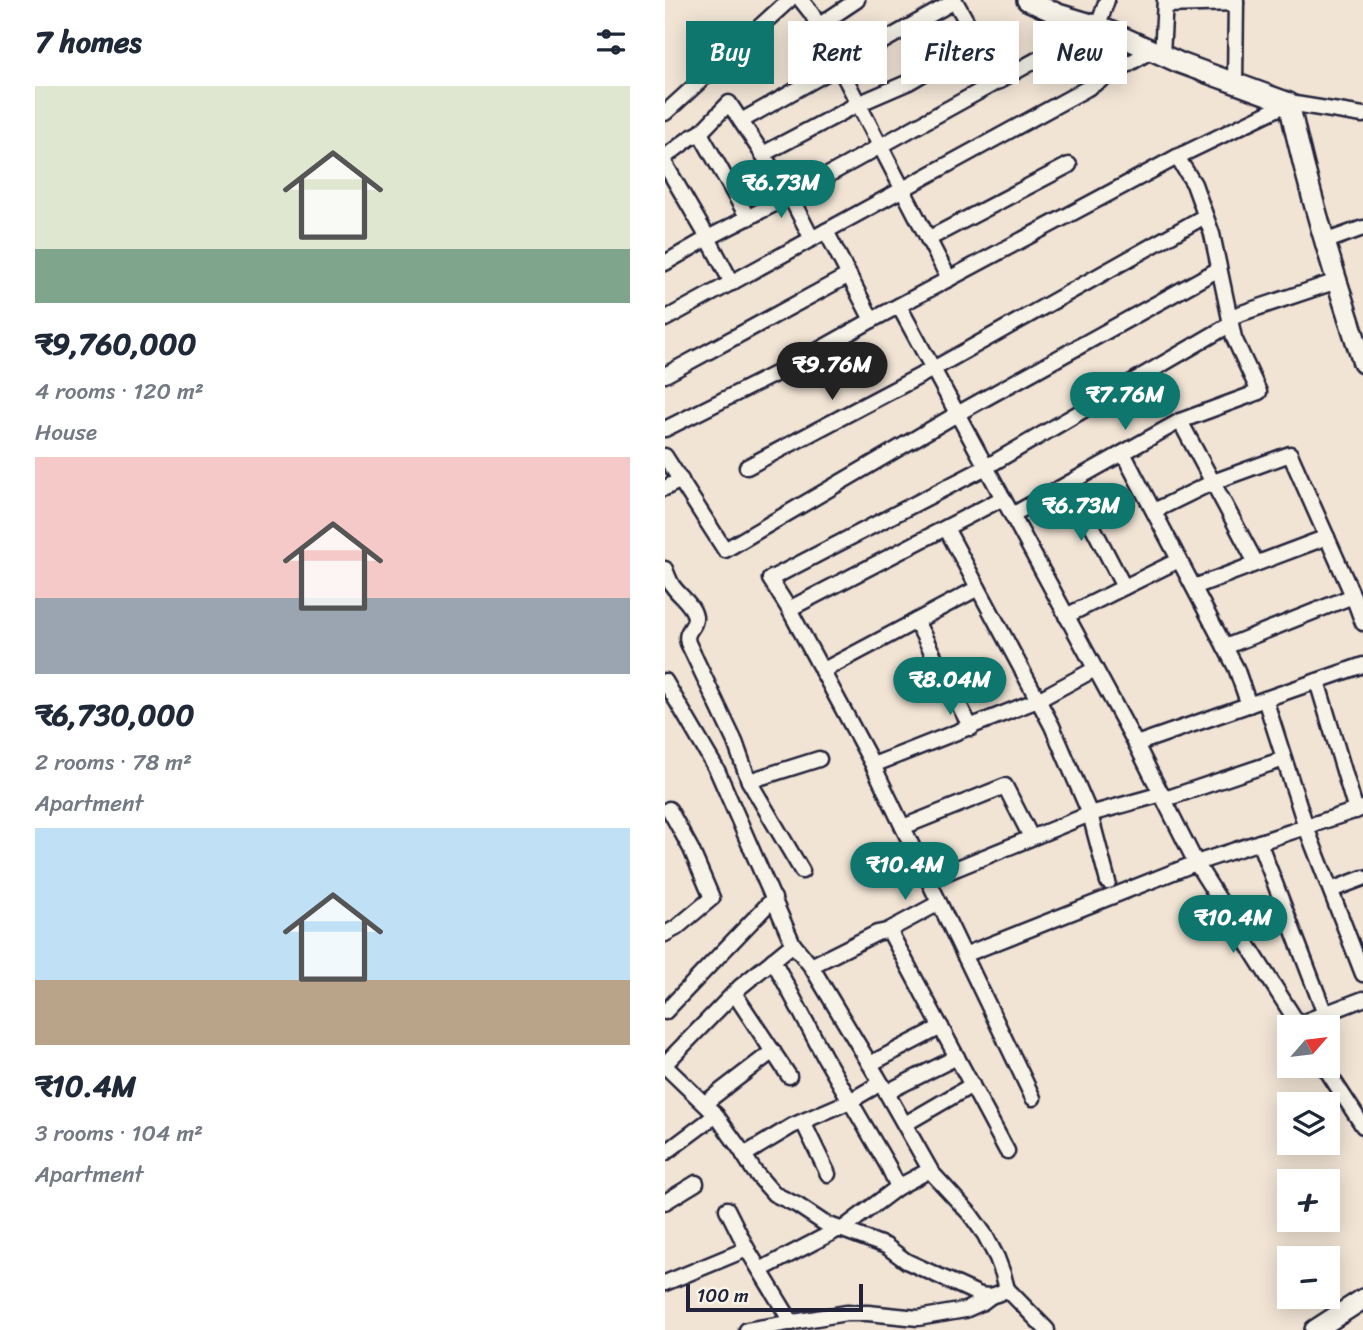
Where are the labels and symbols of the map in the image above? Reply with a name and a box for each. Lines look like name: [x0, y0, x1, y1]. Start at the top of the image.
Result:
pin: ₹6.73M: [724, 160, 838, 220]
pin: ₹9.76M: [775, 342, 889, 402]
pin: ₹7.76M: [1068, 372, 1182, 432]
pin: ₹6.73M: [1024, 484, 1138, 543]
pin: ₹8.04M: [893, 658, 1007, 717]
pin: ₹10.4M: [848, 842, 962, 902]
pin: ₹10.4M: [1176, 895, 1290, 955]
north arrow: [1277, 1015, 1341, 1078]
scale bar: [686, 1281, 863, 1313]

